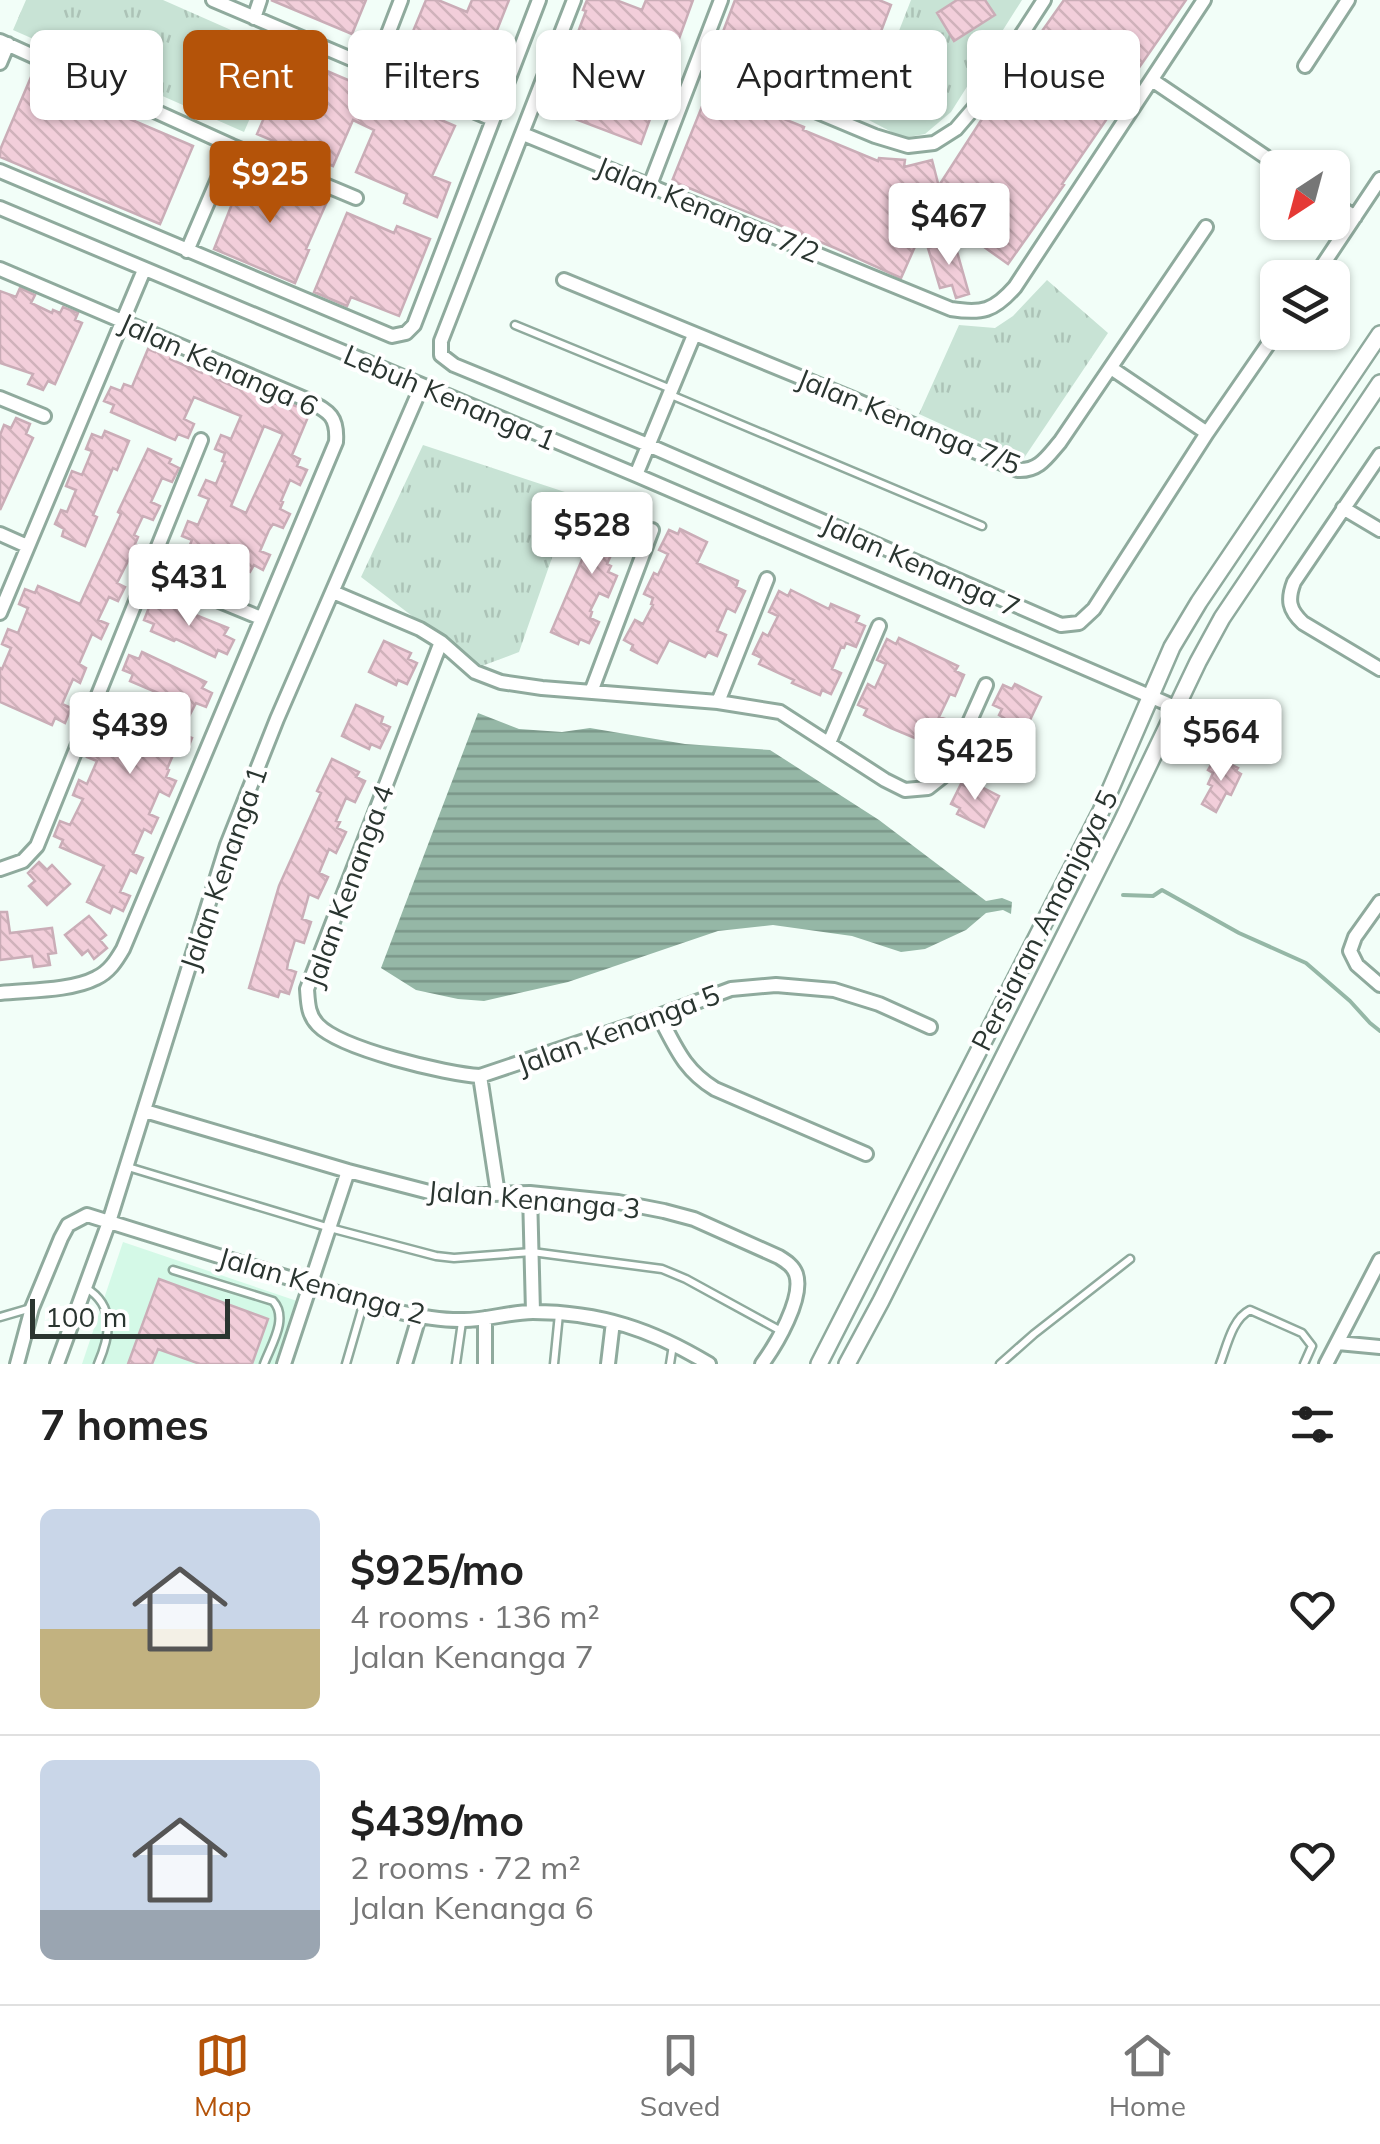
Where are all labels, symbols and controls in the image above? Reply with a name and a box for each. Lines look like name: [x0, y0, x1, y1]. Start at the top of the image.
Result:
chip: Buy: [30, 30, 163, 120]
chip: Rent: [183, 30, 328, 120]
chip: Filters: [348, 30, 516, 120]
chip: New: [536, 30, 681, 120]
chip: Apartment: [701, 30, 947, 120]
chip: House: [967, 30, 1140, 120]
pin: $925: [211, 141, 329, 226]
street label: Jalan Kenanga 7/2: [591, 148, 825, 270]
north arrow: [1260, 150, 1350, 240]
map controls: [1260, 150, 1350, 350]
text: $925: [232, 153, 308, 193]
pin: $467: [890, 183, 1008, 268]
text: $467: [911, 195, 987, 235]
button: layers: [1260, 260, 1350, 350]
street label: Jalan Kenanga 6: [114, 305, 324, 423]
street label: Lebuh Kenanga 1: [339, 337, 561, 457]
street label: Jalan Kenanga 7/5: [792, 360, 1026, 482]
pin: $528: [533, 492, 651, 577]
text: $528: [554, 504, 630, 544]
street label: Jalan Kenanga 7: [816, 506, 1026, 624]
pin: $431: [130, 544, 248, 629]
text: $431: [151, 556, 227, 596]
pin: $439: [71, 692, 189, 777]
pin: $564: [1162, 699, 1280, 784]
text: $439: [92, 704, 168, 744]
text: $564: [1183, 711, 1259, 751]
pin: $425: [916, 718, 1034, 803]
text: $425: [937, 730, 1013, 770]
street label: Jalan Kenanga 1: [172, 761, 274, 975]
street label: Jalan Kenanga 4: [295, 780, 401, 992]
street label: Persiaran Amanjaya 5: [963, 784, 1125, 1056]
street label: Jalan Kenanga 5: [512, 976, 724, 1082]
street label: Jalan Kenanga 3: [426, 1172, 642, 1226]
street label: Jalan Kenanga 2: [215, 1239, 429, 1331]
scale bar: [30, 1294, 230, 1338]
text: 100 m: [45, 1299, 127, 1334]
icon: filters: [1285, 1397, 1340, 1452]
text: 7 homes: [40, 1398, 209, 1451]
text: $925/mo: [350, 1543, 524, 1596]
icon: home: [120, 1549, 240, 1669]
icon: heart: [1285, 1582, 1340, 1637]
text: 4 rooms · 136 m²: [350, 1596, 600, 1636]
text: Jalan Kenanga 7: [350, 1636, 594, 1676]
text: $439/mo: [350, 1794, 524, 1847]
icon: home: [120, 1800, 240, 1920]
icon: heart: [1285, 1833, 1340, 1888]
text: 2 rooms · 72 m²: [350, 1847, 581, 1887]
text: Jalan Kenanga 6: [350, 1887, 594, 1927]
tab: Map: [194, 2028, 252, 2123]
tab: Saved: [640, 2028, 721, 2123]
tab: Home: [1109, 2028, 1186, 2123]

